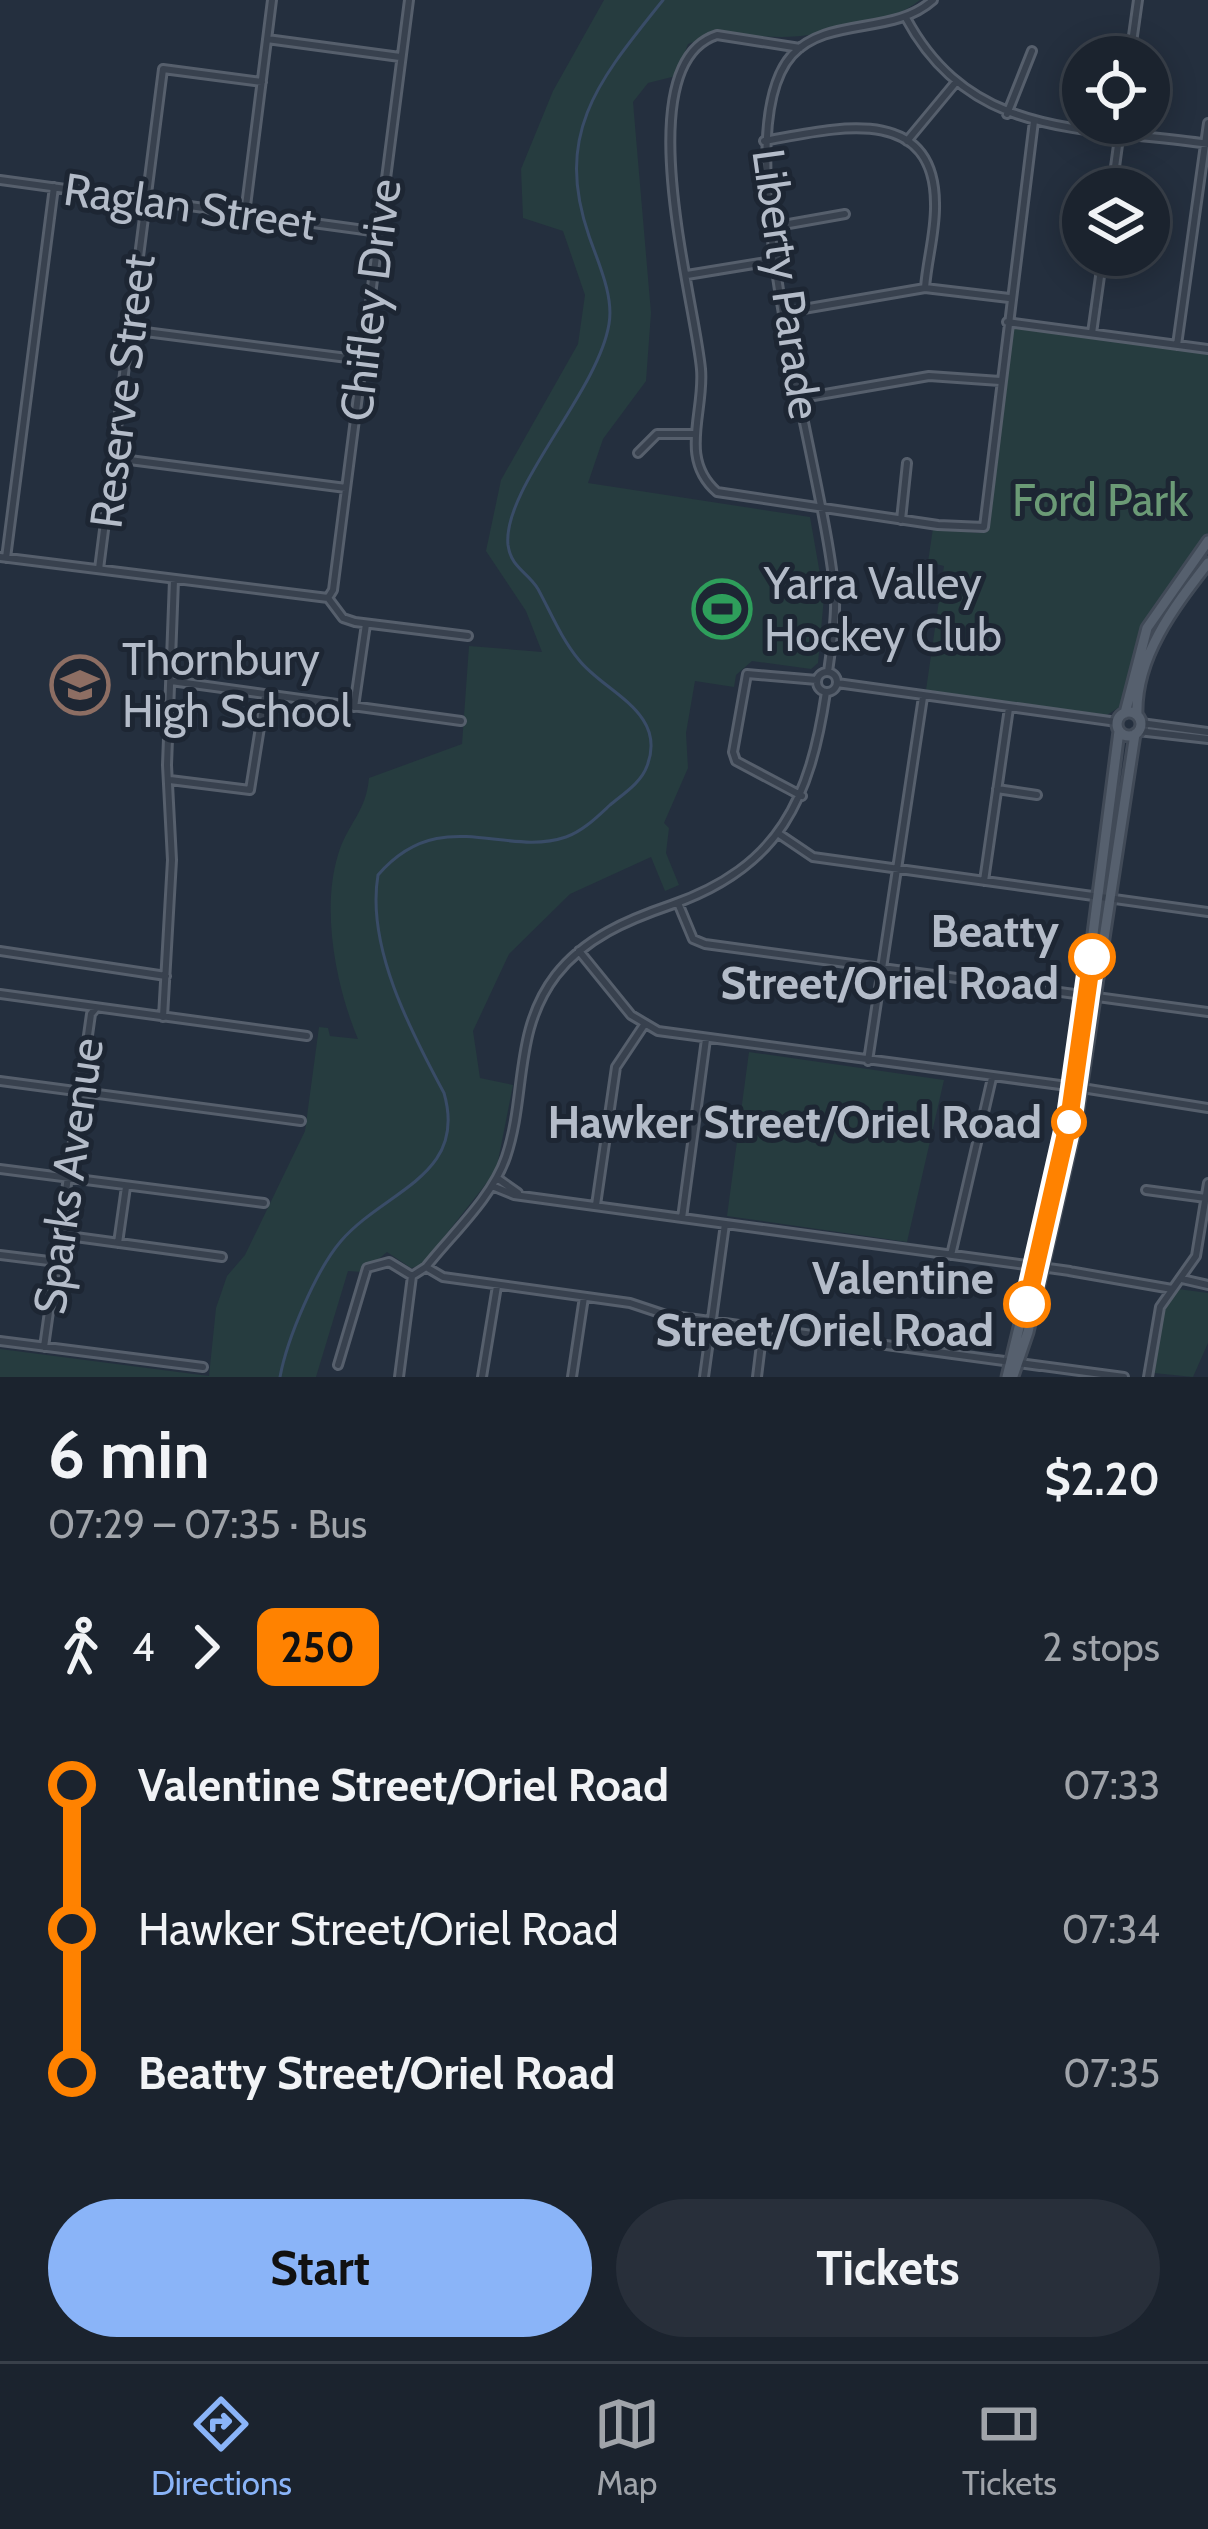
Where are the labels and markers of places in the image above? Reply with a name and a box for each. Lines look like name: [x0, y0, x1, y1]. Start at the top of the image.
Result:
place label: Yarra Valley Hockey Club: [763, 556, 1002, 662]
sports icon: Yarra Valley Hockey Club: [691, 578, 753, 640]
place label: Thornbury High School: [122, 632, 351, 738]
school or university icon: Thornbury High School: [49, 654, 111, 716]
place label: Beatty Street/Oriel Road: [720, 904, 1060, 1010]
marker: Beatty Street/Oriel Road: [1070, 935, 1114, 979]
place label: Hawker Street/Oriel Road: [547, 1095, 1042, 1149]
marker: Hawker Street/Oriel Road: [1053, 1106, 1085, 1138]
place label: Valentine Street/Oriel Road: [655, 1251, 994, 1357]
marker: Valentine Street/Oriel Road: [1005, 1282, 1049, 1326]

